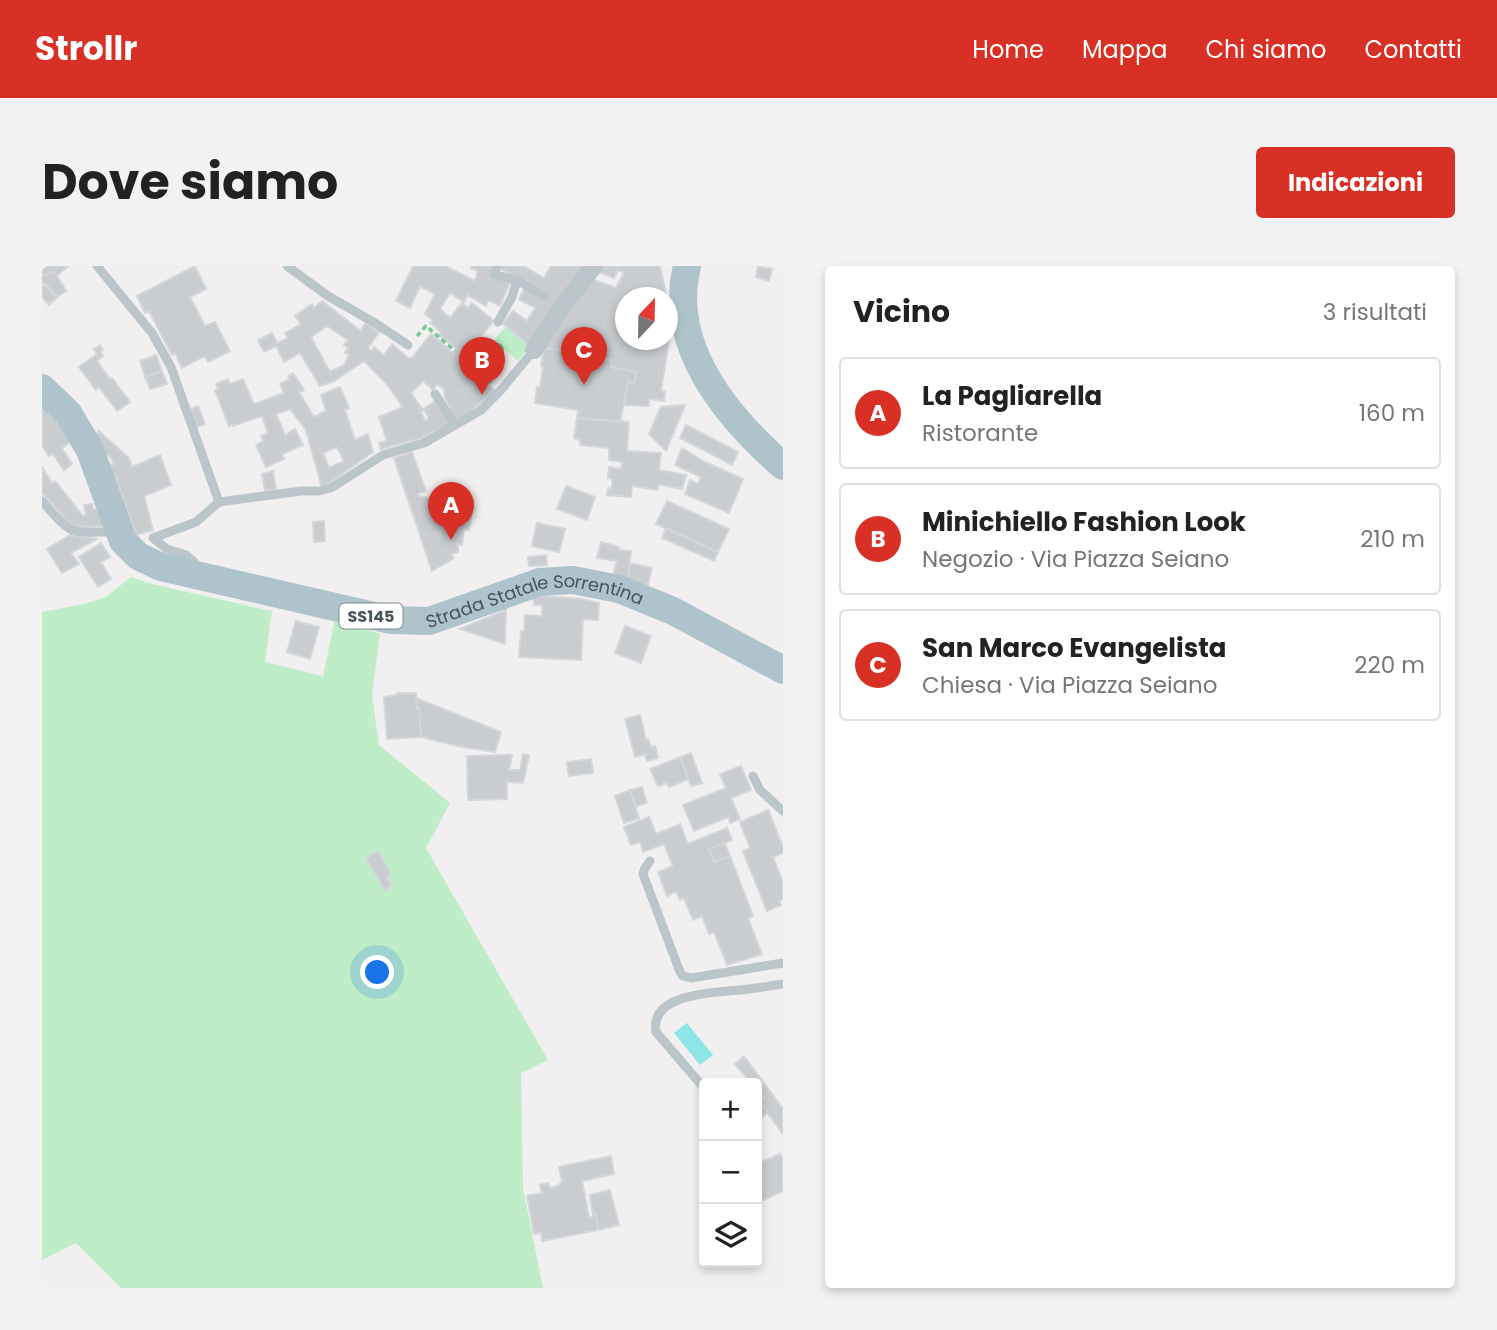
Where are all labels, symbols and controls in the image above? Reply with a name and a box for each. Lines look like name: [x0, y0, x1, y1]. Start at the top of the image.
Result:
text: Strollr: [35, 25, 137, 72]
text: Home: [972, 33, 1044, 66]
text: Mappa: [1082, 33, 1167, 66]
text: Chi siamo: [1205, 33, 1326, 66]
text: Contatti: [1364, 33, 1462, 66]
button: Indicazioni: [1256, 147, 1455, 218]
text: Dove siamo: [42, 148, 338, 216]
north arrow: [615, 287, 678, 350]
text: Vicino: [853, 290, 950, 333]
text: 3 risultati: [1323, 296, 1427, 328]
pin: C: [561, 327, 607, 385]
pin: B: [459, 337, 505, 395]
text: La Pagliarella: [922, 378, 1102, 414]
text: A: [870, 397, 886, 429]
text: 160 m: [1359, 397, 1425, 429]
text: Ristorante: [922, 417, 1038, 449]
pin: A: [428, 482, 474, 540]
text: Minichiello Fashion Look: [922, 504, 1246, 540]
text: B: [870, 523, 886, 555]
text: 210 m: [1360, 523, 1425, 555]
text: Negozio · Via Piazza Seiano: [922, 543, 1229, 575]
street label: Strada Statale Sorrentina: [422, 567, 648, 634]
road number: SS145: [340, 604, 402, 628]
text: San Marco Evangelista: [922, 630, 1226, 666]
text: C: [869, 649, 887, 681]
text: 220 m: [1354, 649, 1425, 681]
text: Chiesa · Via Piazza Seiano: [922, 669, 1218, 701]
your location: [360, 955, 394, 989]
map controls: [699, 1078, 762, 1267]
button: +: [699, 1078, 762, 1141]
button: −: [699, 1141, 762, 1204]
button: layers: [699, 1204, 762, 1267]

